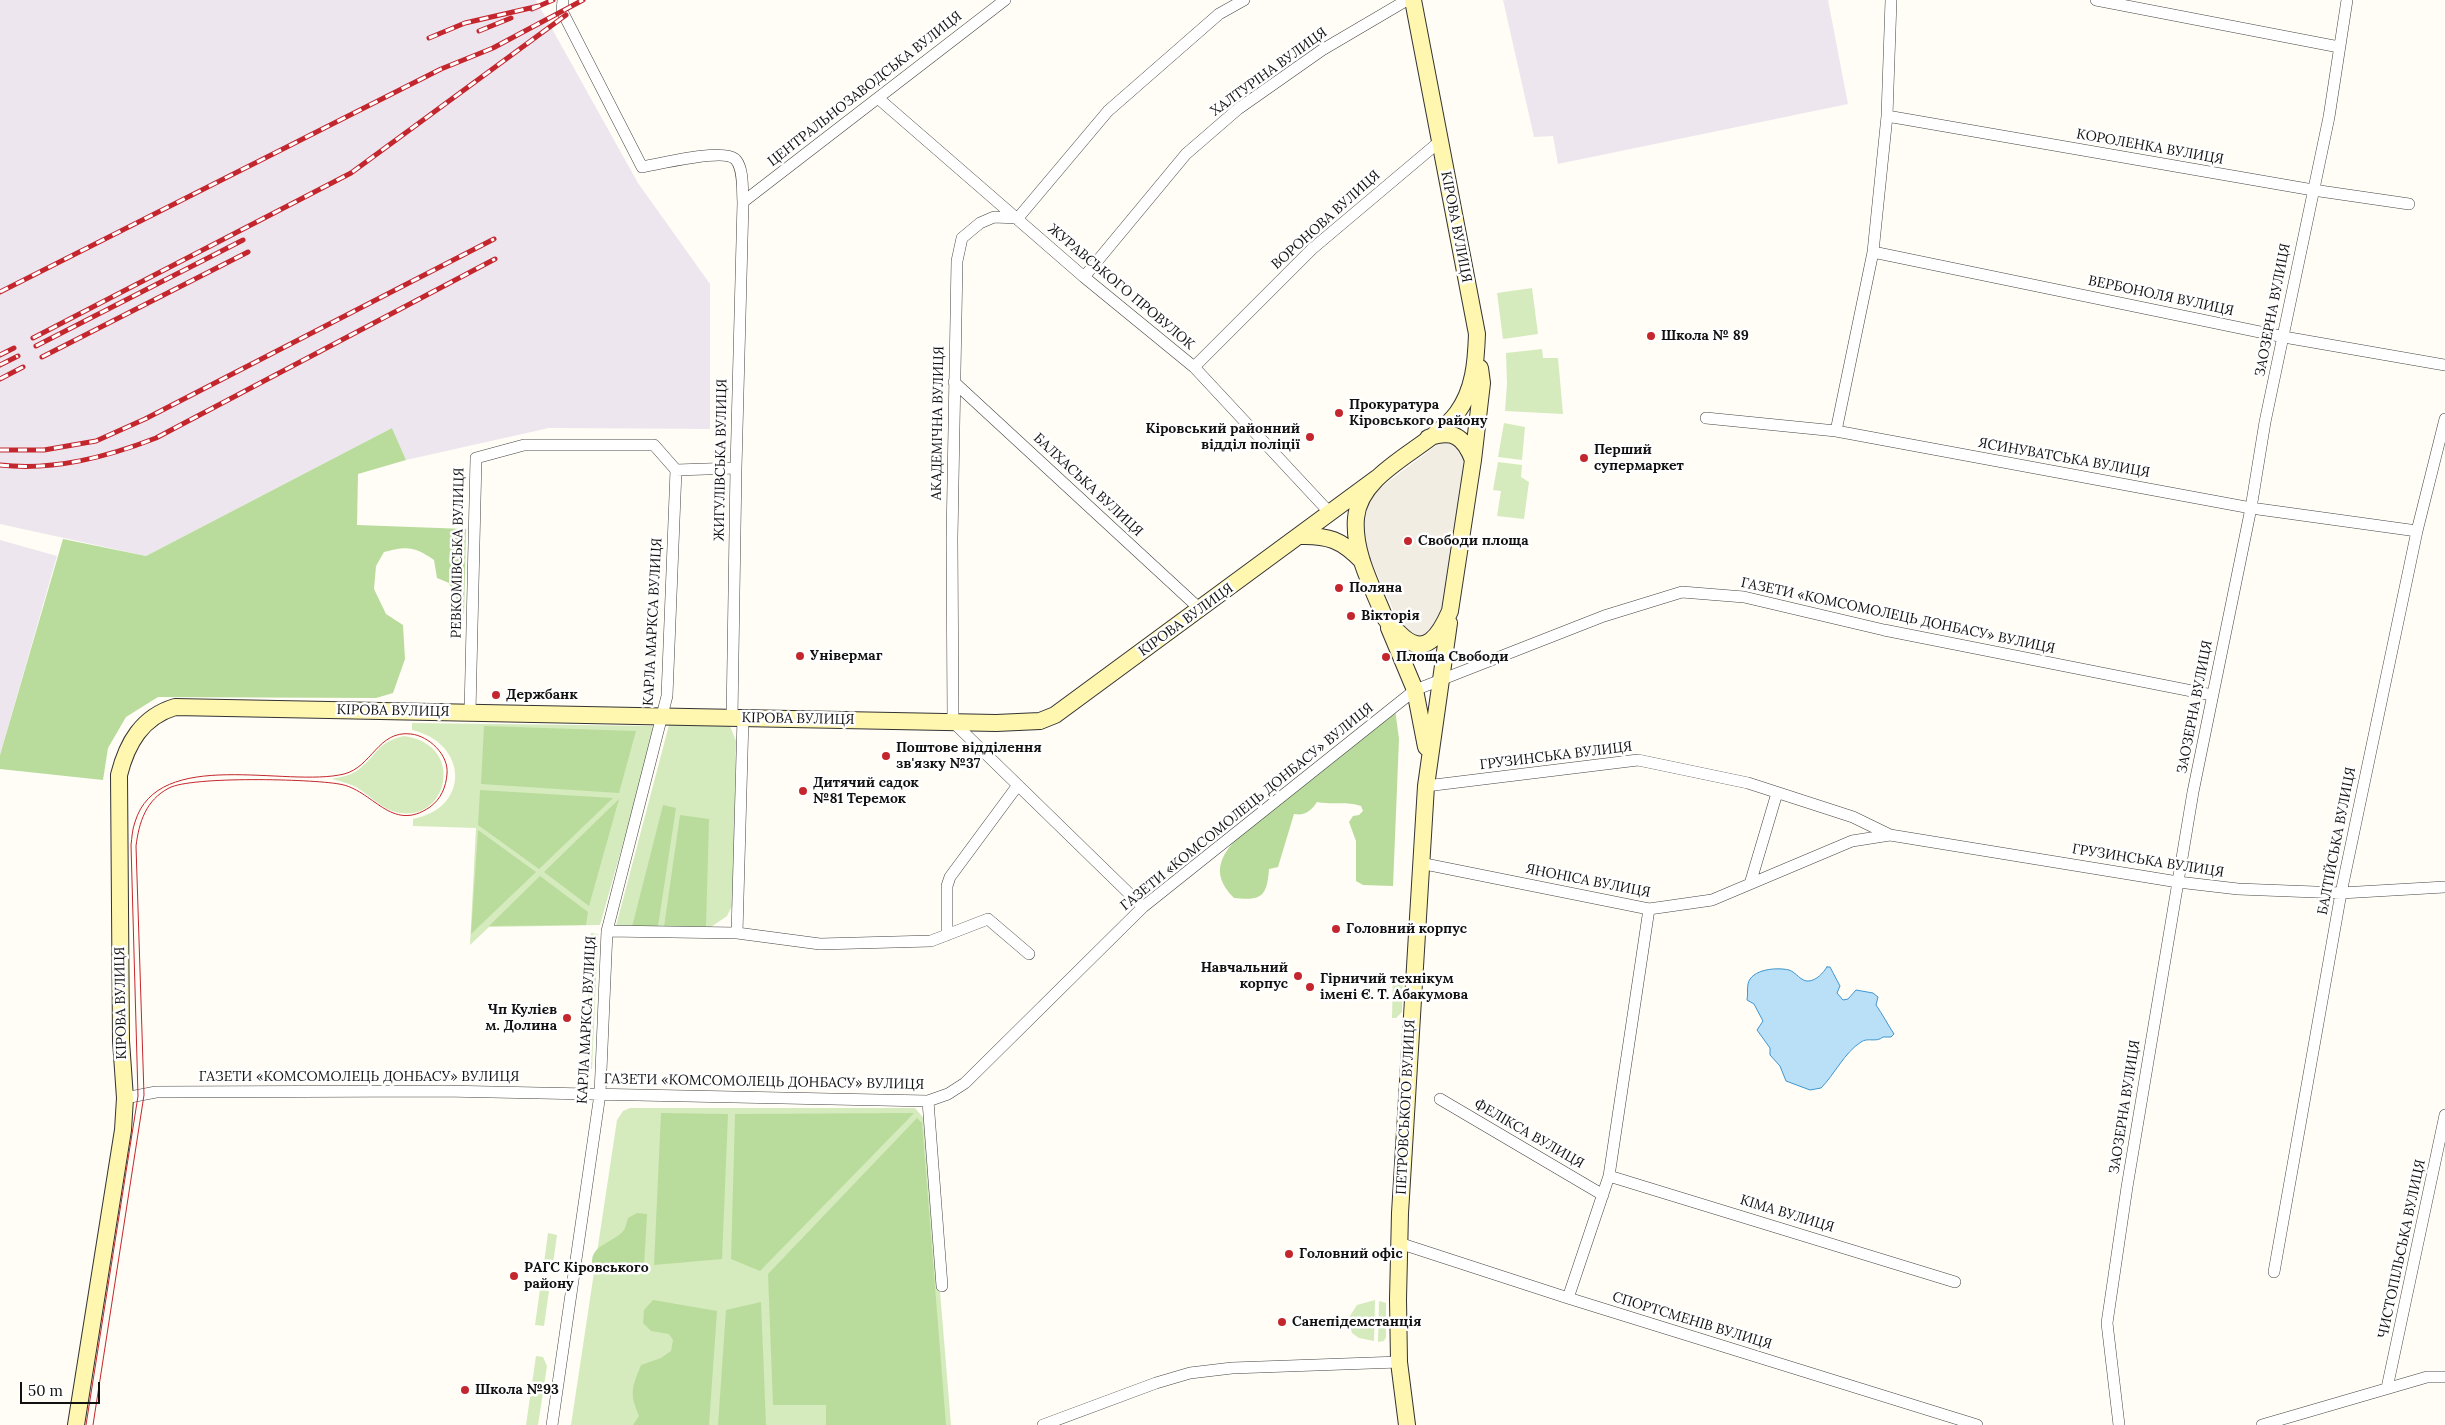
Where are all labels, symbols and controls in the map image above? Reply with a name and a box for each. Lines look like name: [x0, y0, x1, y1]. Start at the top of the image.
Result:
street label: ЦЕНТРАЛЬНОЗАВОДСЬКА ВУЛИЦЯ: [765, 8, 965, 170]
street label: ХАЛТУРІНА ВУЛИЦЯ: [1208, 24, 1330, 120]
street label: КОРОЛЕНКА ВУЛИЦЯ: [2075, 126, 2225, 168]
street label: ВОРОНОВА ВУЛИЦЯ: [1268, 167, 1384, 273]
street label: КІРОВА ВУЛИЦЯ: [1437, 170, 1475, 284]
street label: ЖУРАВСЬКОГО ПРОВУЛОК: [1044, 221, 1198, 353]
street label: ЗАОЗЕРНА ВУЛИЦЯ: [2252, 242, 2294, 378]
street label: ВЕРБОНОЛЯ ВУЛИЦЯ: [2087, 272, 2235, 320]
place label: Школа № 89: [1661, 328, 1749, 344]
marker: Школа № 89: [1645, 330, 1657, 342]
street label: АКАДЕМІЧНА ВУЛИЦЯ: [928, 346, 948, 500]
street label: ЖИГУЛІВСЬКА ВУЛИЦЯ: [711, 379, 731, 541]
place label: Прокуратура Кіровського району: [1349, 397, 1487, 430]
marker: Прокуратура Кіровського району: [1333, 407, 1345, 419]
place label: Кіровський районний відділ поліції: [1145, 421, 1300, 454]
street label: БАЛХАСЬКА ВУЛИЦЯ: [1030, 430, 1146, 540]
marker: Кіровський районний відділ поліції: [1304, 431, 1316, 443]
street label: ЯСИНУВАТСЬКА ВУЛИЦЯ: [1977, 435, 2151, 481]
place label: Перший супермаркет: [1594, 442, 1684, 474]
marker: Перший супермаркет: [1578, 452, 1590, 464]
street label: РЕВКОМІВСЬКА ВУЛИЦЯ: [448, 467, 468, 639]
place label: Свободи площа: [1418, 533, 1529, 549]
marker: Свободи площа: [1402, 535, 1414, 547]
street label: КАРЛА МАРКСА ВУЛИЦЯ: [640, 537, 666, 707]
street label: ГАЗЕТИ «КОМСОМОЛЕЦЬ ДОНБАСУ» ВУЛИЦЯ: [1739, 574, 2057, 658]
street label: КІРОВА ВУЛИЦЯ: [1135, 580, 1237, 660]
place label: Поляна: [1349, 580, 1402, 596]
marker: Поляна: [1333, 582, 1345, 594]
place label: Вікторія: [1361, 608, 1420, 624]
marker: Вікторія: [1345, 610, 1357, 622]
street label: ЗАОЗЕРНА ВУЛИЦЯ: [2174, 639, 2216, 775]
place label: Універмаг: [810, 648, 883, 664]
place label: Площа Свободи: [1396, 649, 1508, 665]
marker: Універмаг: [794, 650, 806, 662]
marker: Площа Свободи: [1380, 651, 1392, 663]
place label: Держбанк: [506, 687, 578, 703]
marker: Держбанк: [490, 689, 502, 701]
street label: ГАЗЕТИ «КОМСОМОЛЕЦЬ ДОНБАСУ» ВУЛИЦЯ: [1117, 700, 1377, 914]
street label: КІРОВА ВУЛИЦЯ: [336, 702, 450, 720]
street label: КІРОВА ВУЛИЦЯ: [741, 710, 855, 728]
street label: ГРУЗИНСЬКА ВУЛИЦЯ: [1479, 738, 1633, 774]
place label: Поштове відділення зв'язку №37: [896, 740, 1042, 772]
marker: Поштове відділення зв'язку №37: [880, 750, 892, 762]
street label: БАЛТІЙСЬКА ВУЛИЦЯ: [2314, 766, 2360, 916]
place label: Дитячий садок №81 Теремок: [813, 775, 919, 808]
marker: Дитячий садок №81 Теремок: [797, 785, 809, 797]
street label: ГРУЗИНСЬКА ВУЛИЦЯ: [2071, 841, 2225, 881]
street label: ЯНОНІСА ВУЛИЦЯ: [1524, 861, 1652, 901]
place label: Головний корпус: [1346, 921, 1467, 937]
marker: Головний корпус: [1330, 923, 1342, 935]
street label: КАРЛА МАРКСА ВУЛИЦЯ: [574, 935, 600, 1105]
street label: КІРОВА ВУЛИЦЯ: [112, 946, 130, 1060]
place label: Навчальний корпус: [1201, 960, 1288, 992]
marker: Навчальний корпус: [1292, 970, 1304, 982]
place label: Гірничий технікум імені Є. Т. Абакумова: [1320, 971, 1468, 1004]
marker: Гірничий технікум імені Є. Т. Абакумова: [1304, 981, 1316, 993]
place label: Чп Кулієв м. Долина: [485, 1002, 557, 1034]
marker: Чп Кулієв м. Долина: [561, 1012, 573, 1024]
street label: ПЕТРОВСЬКОГО ВУЛИЦЯ: [1393, 1019, 1419, 1195]
street label: ЗАОЗЕРНА ВУЛИЦЯ: [2106, 1039, 2144, 1175]
street label: ГАЗЕТИ «КОМСОМОЛЕЦЬ ДОНБАСУ» ВУЛИЦЯ: [199, 1069, 519, 1085]
street label: ГАЗЕТИ «КОМСОМОЛЕЦЬ ДОНБАСУ» ВУЛИЦЯ: [604, 1071, 924, 1093]
street label: ФЕЛІКСА ВУЛИЦЯ: [1471, 1096, 1587, 1172]
street label: ЧИСТОПІЛЬСЬКА ВУЛИЦЯ: [2375, 1158, 2429, 1340]
street label: КІМА ВУЛИЦЯ: [1738, 1192, 1836, 1236]
place label: Головний офіс: [1299, 1246, 1403, 1262]
marker: Головний офіс: [1283, 1248, 1295, 1260]
place label: РАГС Кіровського району: [524, 1260, 649, 1292]
marker: РАГС Кіровського району: [508, 1270, 520, 1282]
street label: СПОРТСМЕНІВ ВУЛИЦЯ: [1610, 1289, 1774, 1353]
place label: Санепідемстанція: [1292, 1314, 1421, 1330]
marker: Санепідемстанція: [1276, 1316, 1288, 1328]
scale bar: [22, 1372, 102, 1404]
text: 50 m: [28, 1381, 63, 1400]
place label: Школа №93: [475, 1382, 559, 1398]
marker: Школа №93: [459, 1384, 471, 1396]

